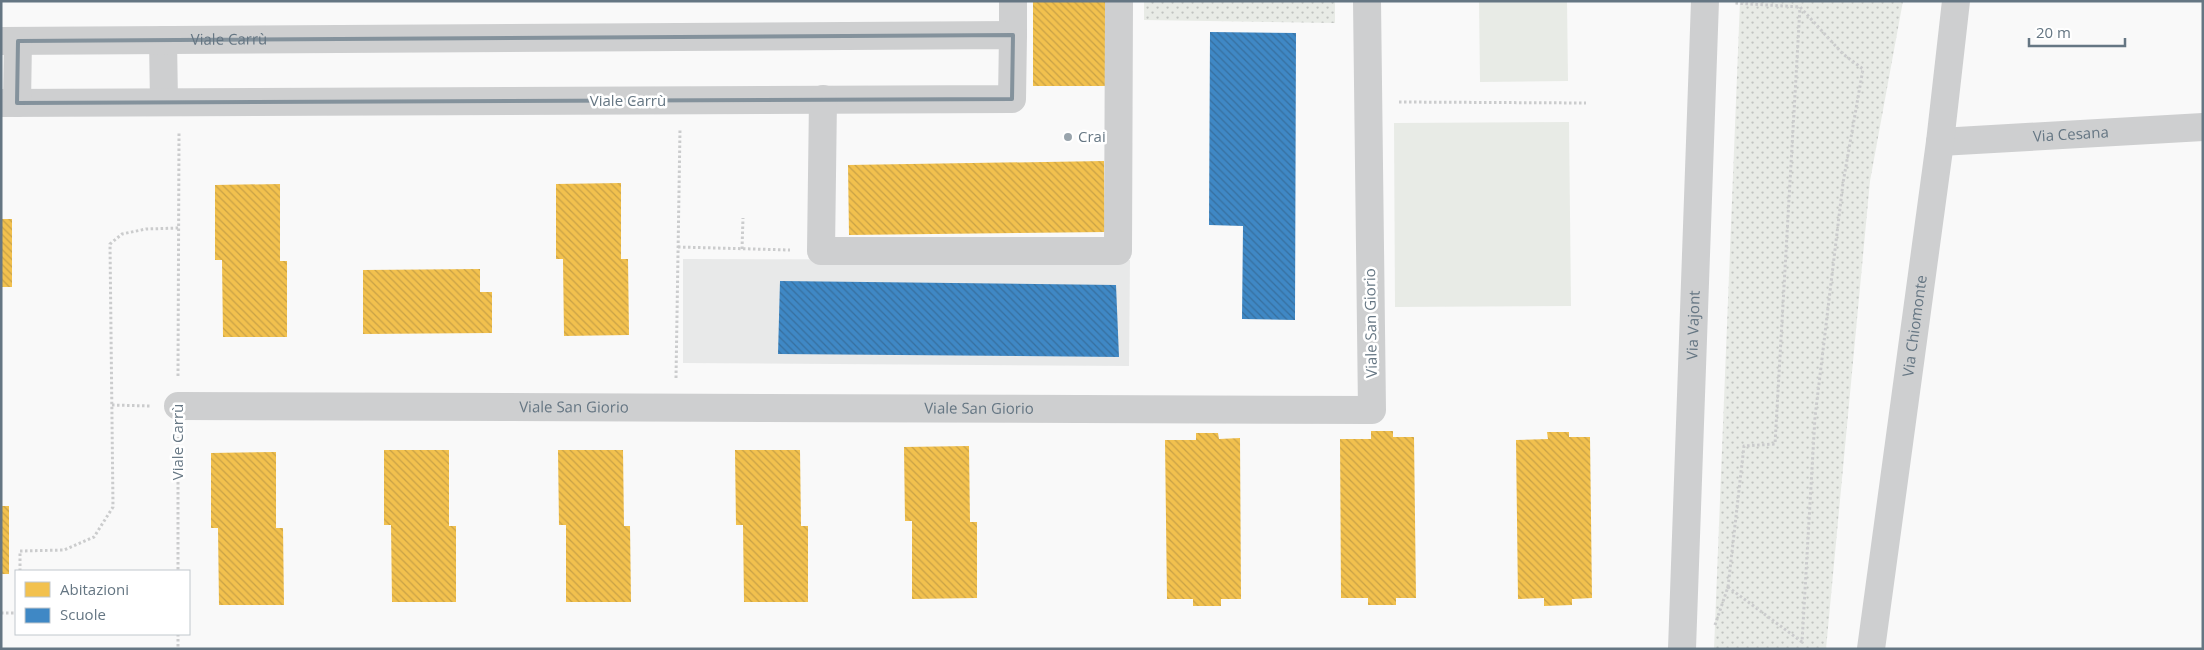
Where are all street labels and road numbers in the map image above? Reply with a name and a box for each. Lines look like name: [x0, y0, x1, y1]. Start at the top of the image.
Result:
street label: Viale Carrù: [191, 28, 267, 49]
street label: Viale Carrù: [590, 90, 666, 110]
street label: Via Cesana: [2032, 121, 2109, 146]
street label: Viale San Giorio: [1359, 268, 1381, 378]
street label: Via Chiomonte: [1897, 274, 1931, 378]
street label: Via Vajont: [1681, 290, 1704, 360]
street label: Viale San Giorio: [519, 396, 629, 417]
street label: Viale San Giorio: [924, 397, 1034, 418]
street label: Viale Carrù: [167, 404, 187, 480]

